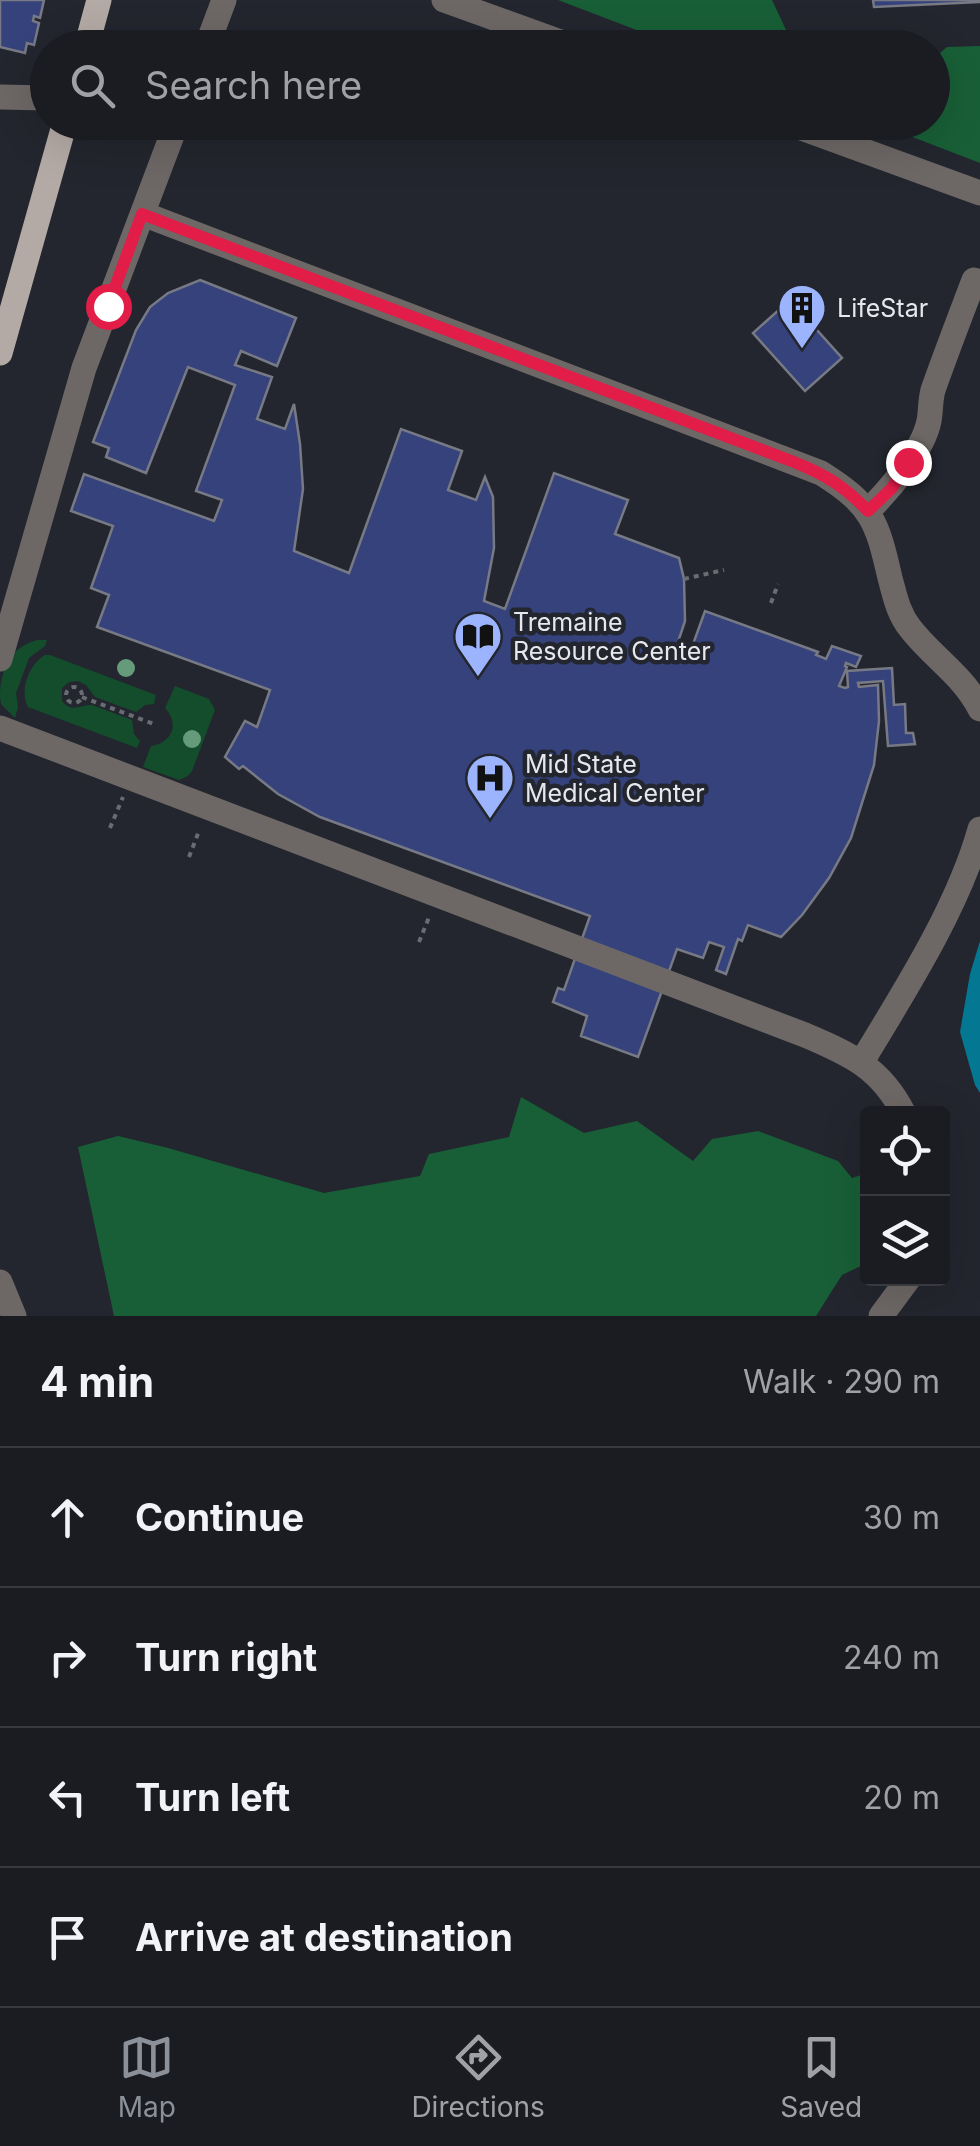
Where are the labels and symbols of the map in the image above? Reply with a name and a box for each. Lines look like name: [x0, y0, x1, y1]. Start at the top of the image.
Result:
building icon: LifeStar: [776, 282, 828, 350]
route start: [86, 284, 132, 330]
place label: LifeStar: [837, 293, 928, 323]
route end: [886, 440, 932, 486]
place label: Tremaine Resource Center: [513, 607, 711, 666]
library icon: Tremaine Resource Center: [452, 610, 504, 678]
place label: Mid State Medical Center: [525, 749, 705, 808]
hospital icon: Mid State Medical Center: [464, 752, 516, 820]

